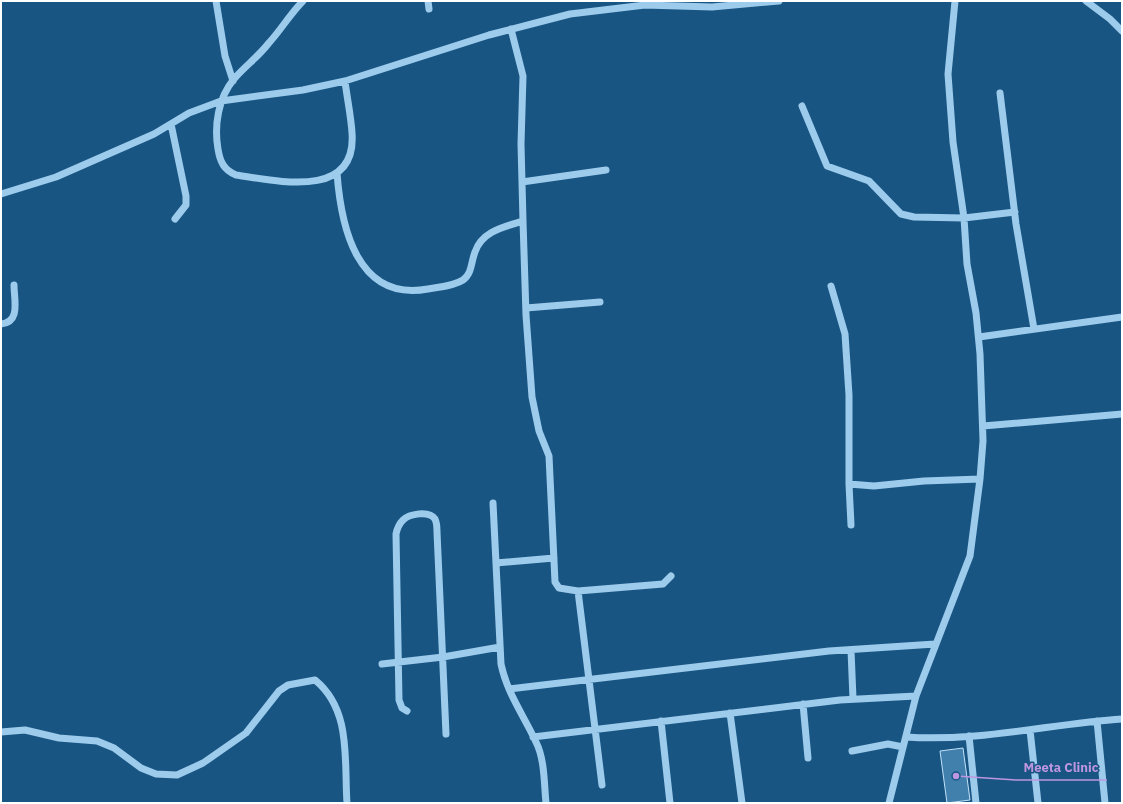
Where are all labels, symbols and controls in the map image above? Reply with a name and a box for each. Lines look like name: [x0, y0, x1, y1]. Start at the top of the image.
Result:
callout: Meeta Clinic: [1016, 755, 1107, 780]
text: Meeta Clinic: [1023, 759, 1099, 776]

